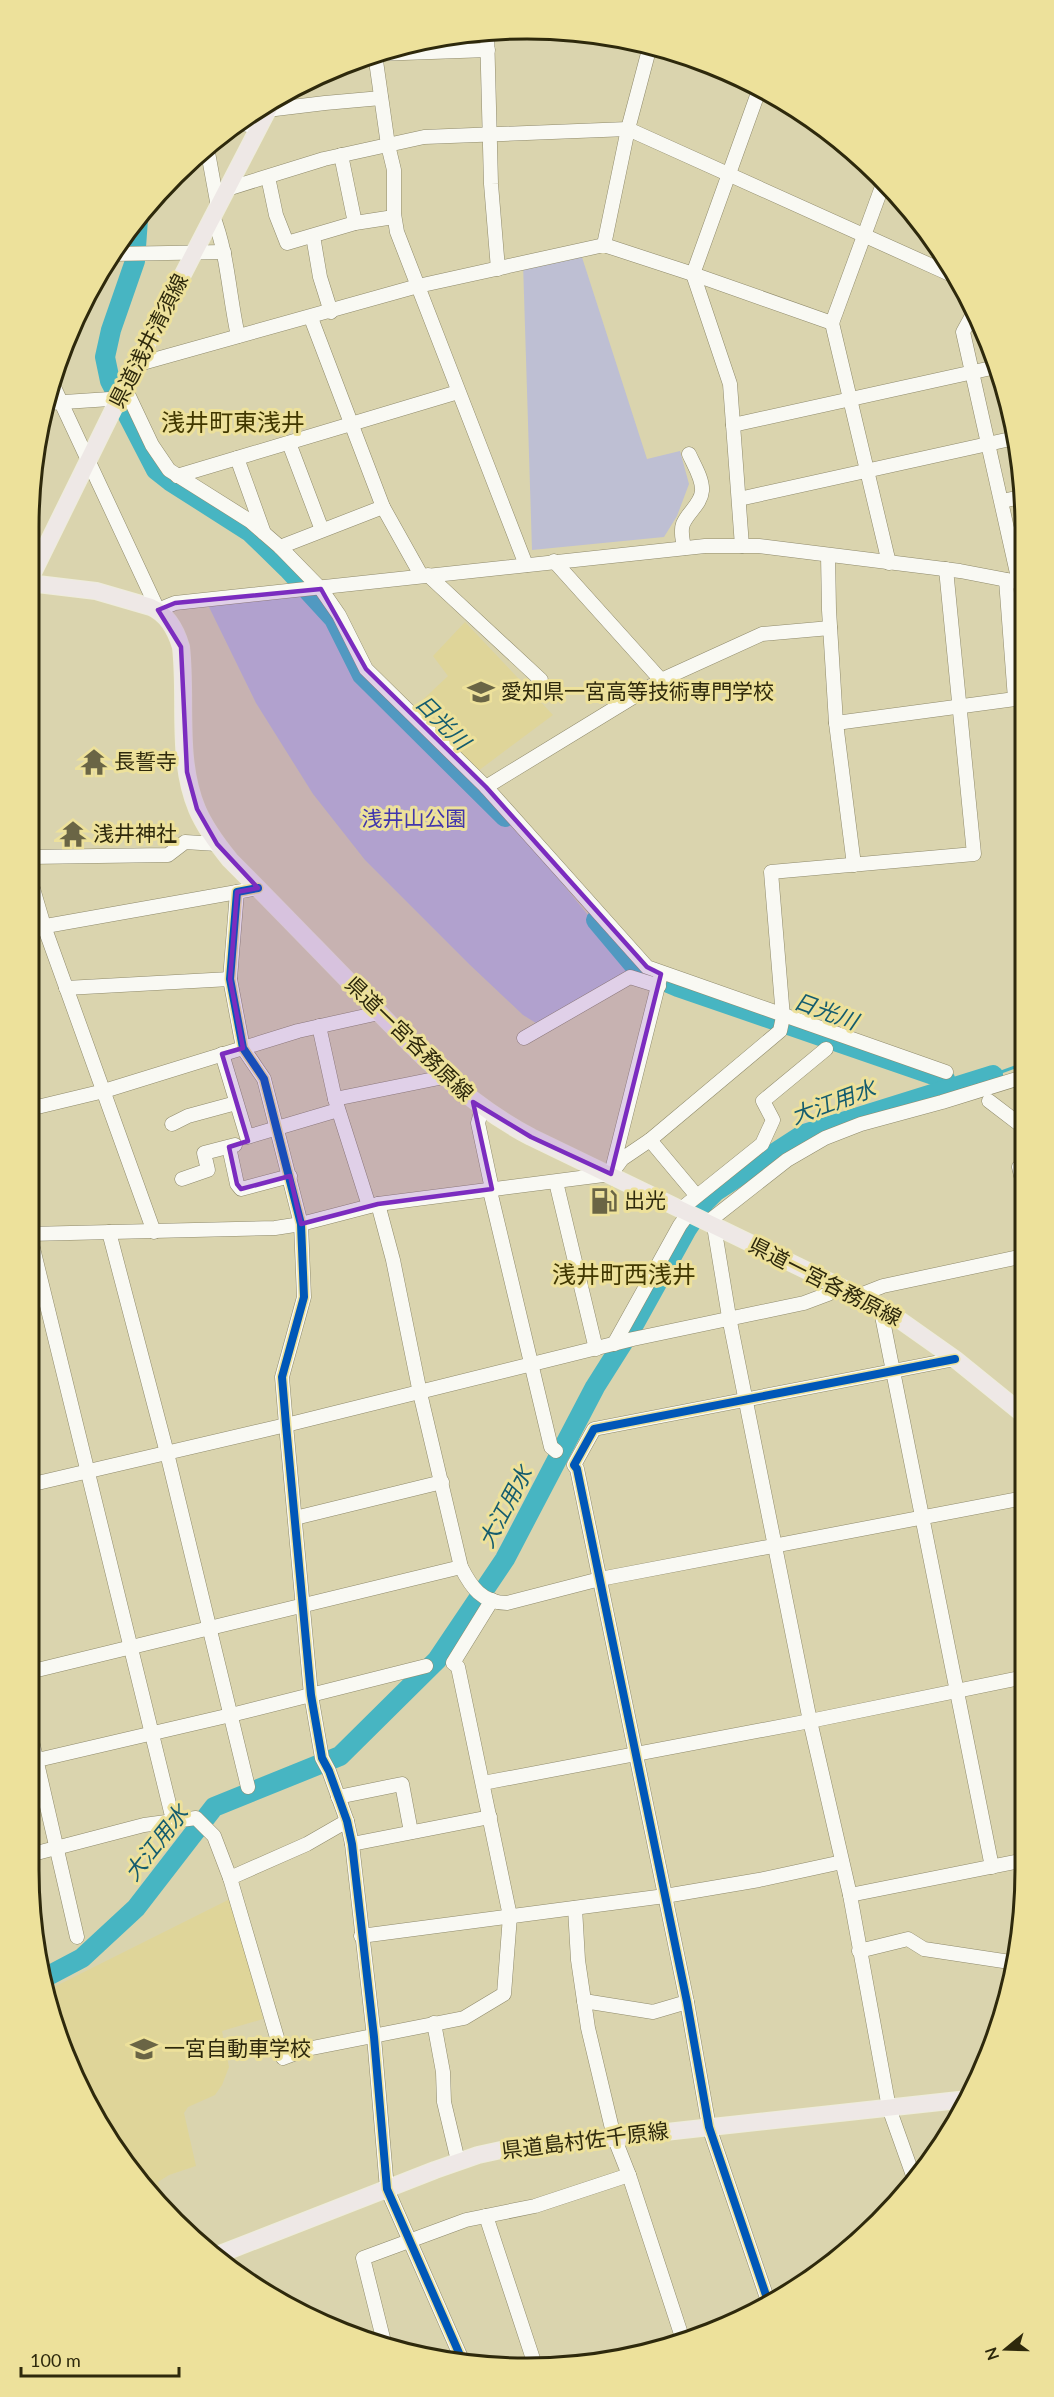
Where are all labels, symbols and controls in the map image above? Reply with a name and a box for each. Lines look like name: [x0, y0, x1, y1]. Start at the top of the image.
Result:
street label: 県道浅井清須線: [103, 269, 192, 411]
district label: 浅井町東浅井: [161, 407, 305, 436]
school or university icon: 愛知県一宮高等技術専門学校: [466, 677, 496, 707]
place label: 愛知県一宮高等技術専門学校: [501, 678, 774, 703]
water label: 日光川: [410, 689, 478, 756]
temple icon: 長誓寺: [79, 747, 109, 777]
place label: 長誓寺: [114, 748, 177, 773]
park label: 浅井山公園: [362, 805, 467, 830]
temple icon: 浅井神社: [58, 819, 88, 849]
place label: 浅井神社: [93, 820, 177, 845]
street label: 県道一宮各務原線: [341, 971, 479, 1105]
water label: 日光川: [791, 987, 864, 1035]
water label: 大江用水: [787, 1073, 881, 1129]
fuel station icon: 出光: [589, 1186, 619, 1216]
place label: 出光: [624, 1187, 666, 1212]
street label: 県道一宮各務原線: [745, 1231, 906, 1330]
district label: 浅井町西浅井: [552, 1259, 696, 1288]
water label: 大江用水: [472, 1460, 538, 1552]
water label: 大江用水: [118, 1798, 195, 1886]
school or university icon: 一宮自動車学校: [129, 2034, 159, 2064]
place label: 一宮自動車学校: [164, 2035, 311, 2060]
street label: 県道島村佐千原線: [500, 2117, 670, 2162]
north arrow: [976, 2319, 1036, 2379]
scale bar: [21, 2340, 178, 2378]
text: N: [980, 2345, 1002, 2363]
text: 100 m: [30, 2349, 81, 2371]

